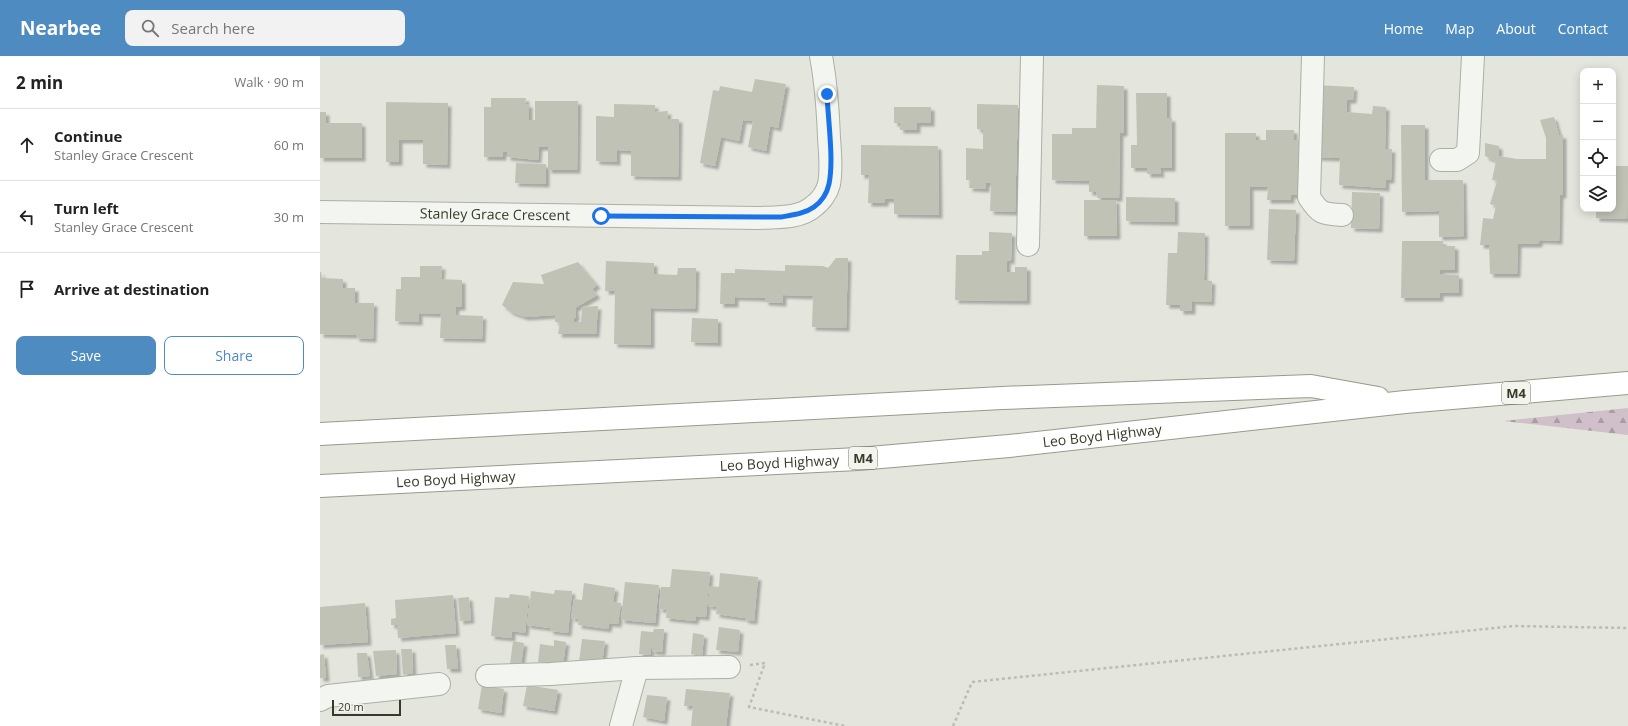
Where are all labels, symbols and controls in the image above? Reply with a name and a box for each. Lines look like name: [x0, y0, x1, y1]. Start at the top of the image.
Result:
search box: [125, 10, 405, 46]
text: Nearbee: [20, 15, 101, 41]
icon: search: [139, 17, 161, 39]
text: Search here: [171, 18, 255, 38]
text: Home: [1384, 19, 1423, 38]
text: Map: [1445, 19, 1474, 38]
text: About: [1496, 19, 1536, 38]
text: Contact: [1558, 19, 1608, 38]
map controls: [1580, 68, 1616, 212]
button: +: [1580, 68, 1616, 104]
text: 2 min: [16, 71, 63, 94]
text: Walk · 90 m: [234, 73, 304, 91]
route end: [818, 85, 836, 103]
button: −: [1580, 104, 1616, 140]
text: Continue: [54, 126, 122, 146]
icon: ahead: [16, 134, 38, 156]
text: 60 m: [274, 136, 304, 154]
button: locate: [1580, 140, 1616, 176]
text: Stanley Grace Crescent: [54, 146, 193, 164]
button: layers: [1580, 176, 1616, 212]
text: Turn left: [54, 198, 119, 218]
street label: Stanley Grace Crescent: [420, 203, 570, 224]
icon: left: [16, 206, 38, 228]
route start: [592, 207, 610, 225]
text: 30 m: [274, 208, 304, 226]
text: Stanley Grace Crescent: [54, 218, 193, 236]
icon: arrive: [16, 278, 38, 300]
text: Arrive at destination: [54, 279, 209, 299]
button: Save: [16, 336, 156, 375]
button: Share: [164, 336, 304, 375]
road number: M4: [1502, 382, 1530, 404]
street label: Leo Boyd Highway: [1042, 419, 1164, 451]
road number: M4: [849, 447, 877, 469]
street label: Leo Boyd Highway: [719, 450, 841, 475]
street label: Leo Boyd Highway: [396, 466, 517, 491]
scale bar: [332, 698, 401, 717]
text: 20 m: [338, 699, 364, 714]

